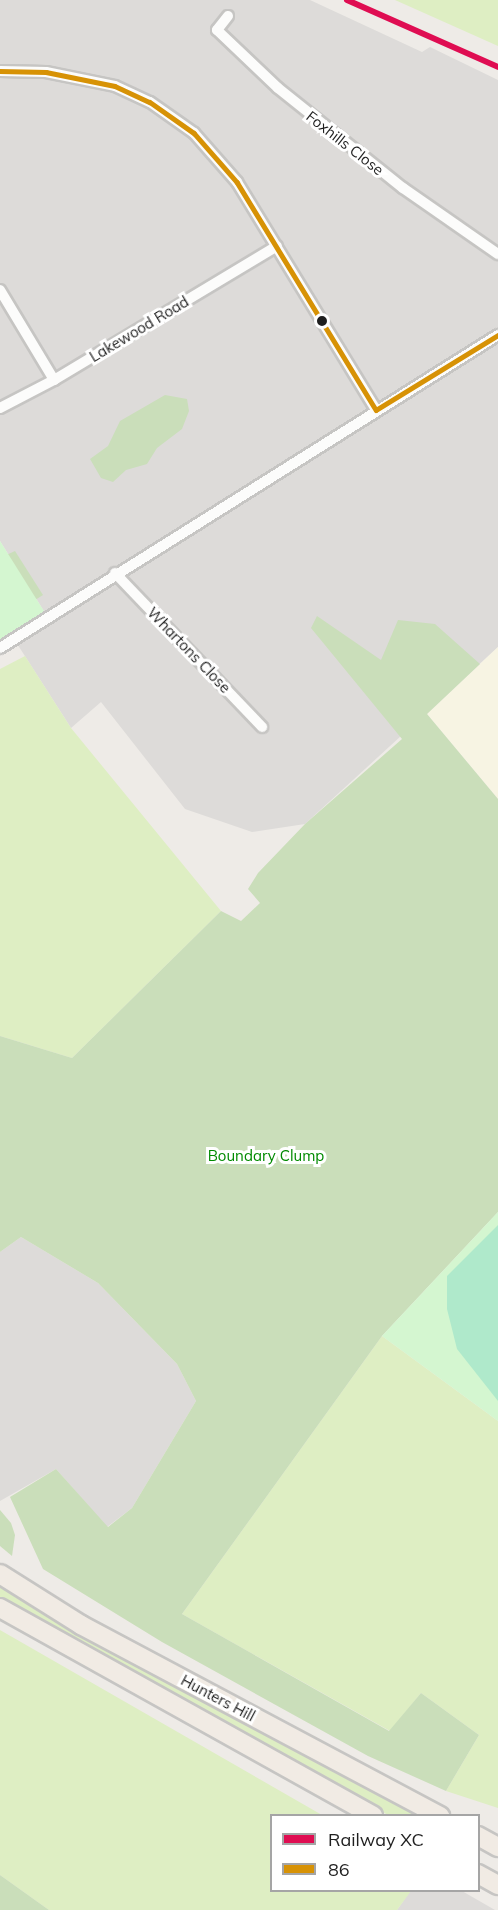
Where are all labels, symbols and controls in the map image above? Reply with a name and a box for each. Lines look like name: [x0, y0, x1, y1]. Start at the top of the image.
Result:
street label: Foxhills Close: [303, 107, 387, 179]
street label: Lakewood Road: [86, 292, 192, 366]
unlabelled marker: [316, 315, 328, 327]
street label: Whartons Close: [144, 603, 234, 697]
park label: Boundary Clump: [208, 1147, 324, 1165]
street label: Hunters Hill: [178, 1671, 258, 1725]
legend: [270, 1814, 480, 1892]
text: Railway XC: [328, 1828, 424, 1851]
text: 86: [328, 1858, 350, 1881]

